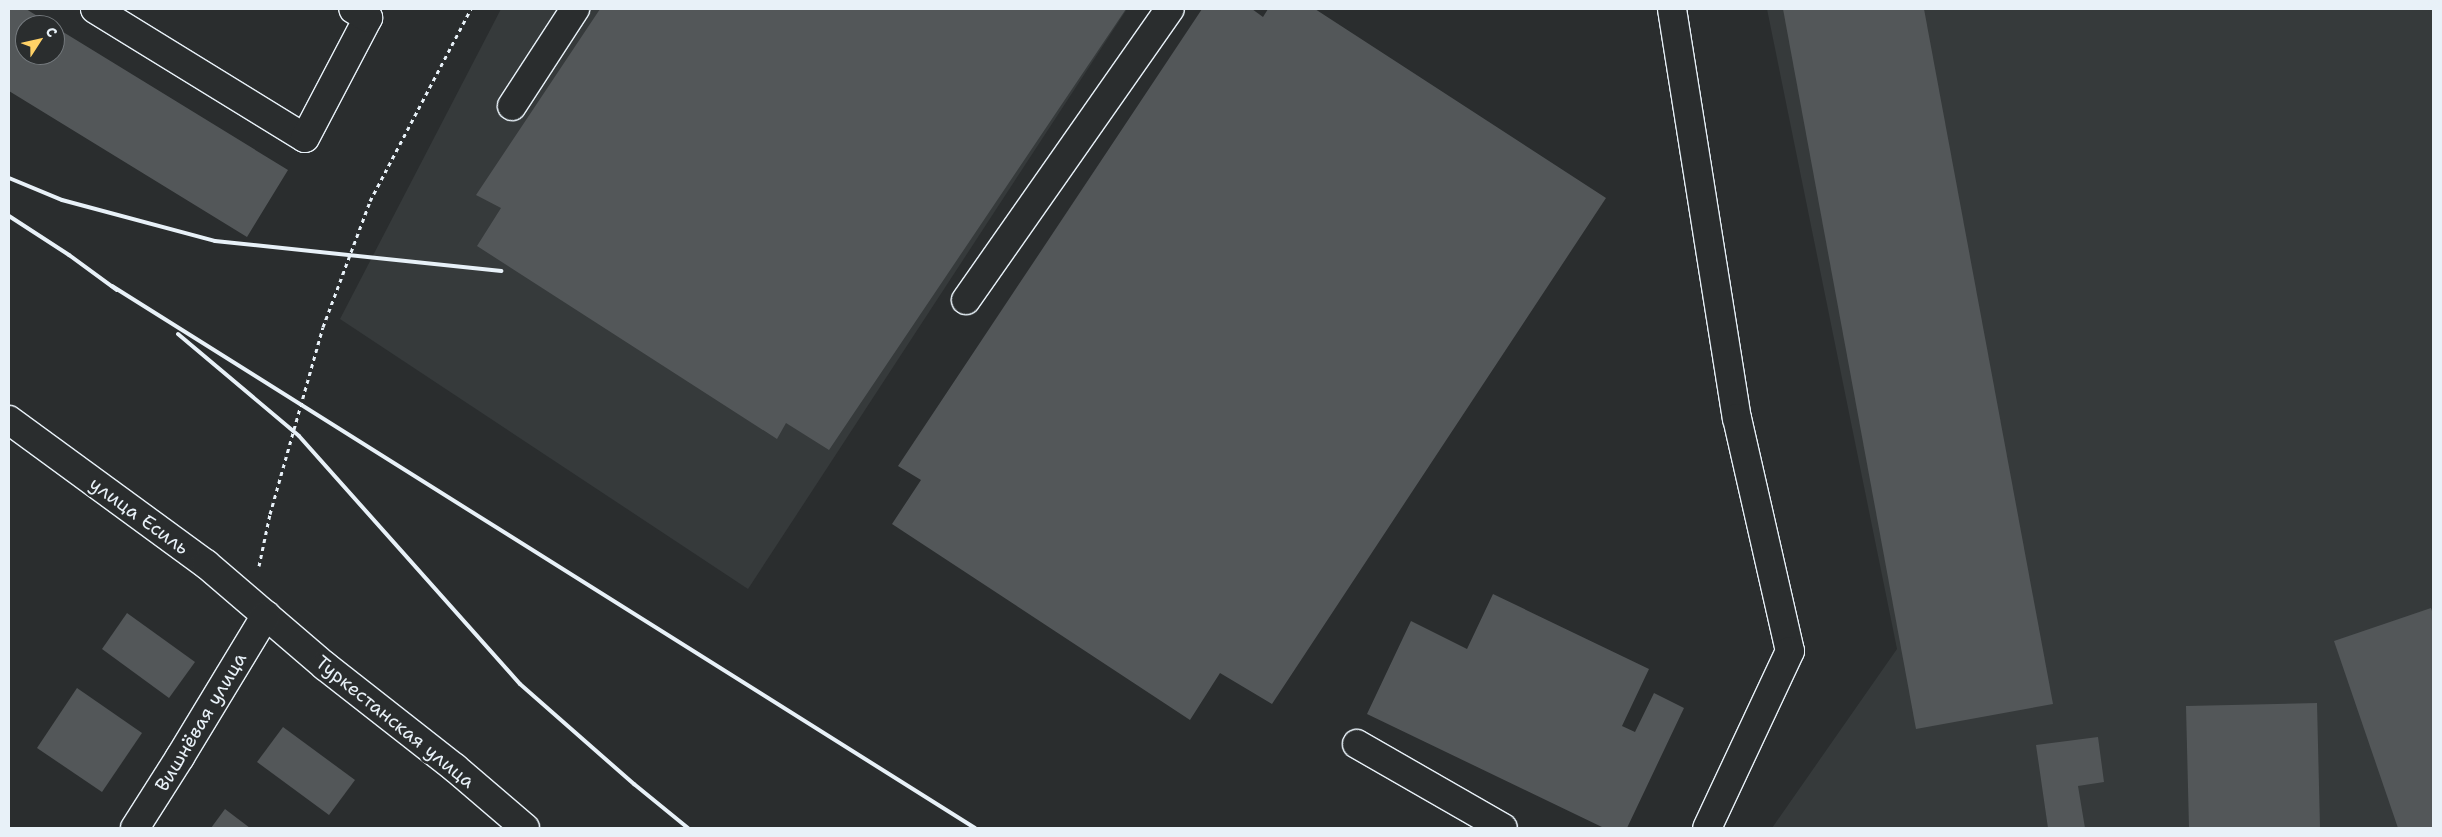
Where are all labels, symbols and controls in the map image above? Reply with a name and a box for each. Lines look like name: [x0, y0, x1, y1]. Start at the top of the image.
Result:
north arrow: [15, 15, 65, 65]
text: С: [42, 23, 61, 41]
street label: улица Есиль: [85, 472, 193, 560]
street label: Вишнёвая улица: [151, 648, 251, 796]
street label: Туркестанская улица: [311, 651, 479, 793]

